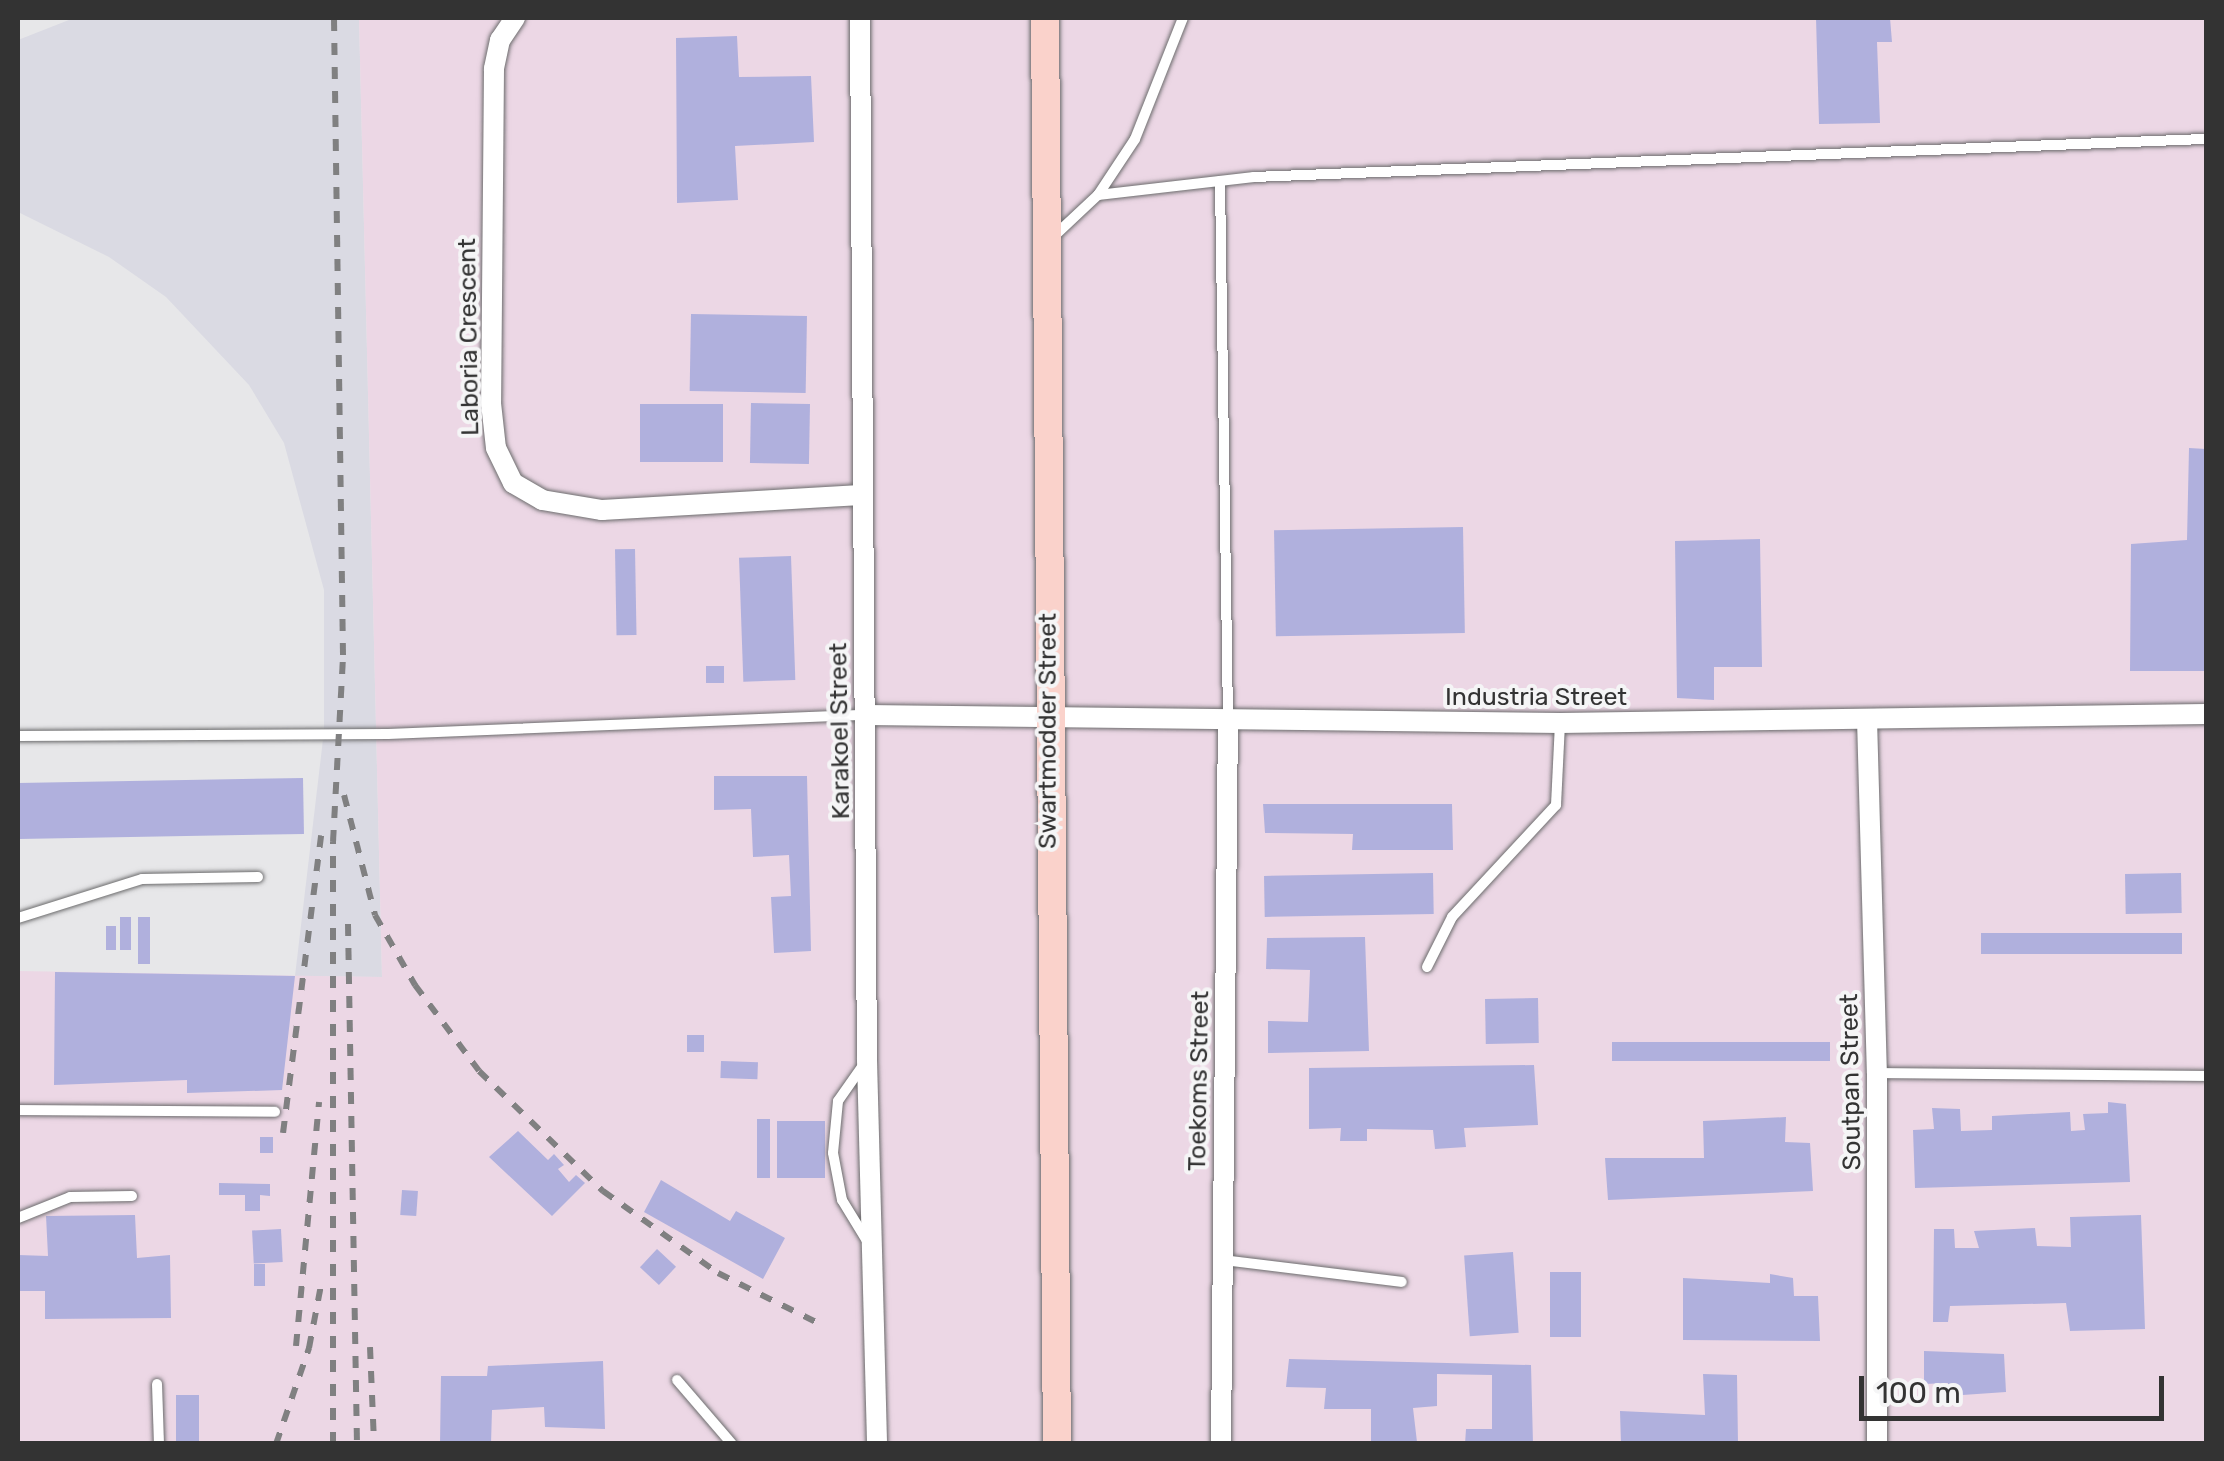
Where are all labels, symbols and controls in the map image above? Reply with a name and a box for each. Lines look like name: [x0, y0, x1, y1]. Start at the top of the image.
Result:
street label: Laboria Crescent: [452, 238, 486, 436]
street label: Swartmodder Street: [1033, 613, 1063, 849]
street label: Karakoel Street: [823, 642, 857, 820]
street label: Industria Street: [1445, 682, 1627, 712]
street label: Toekoms Street: [1182, 991, 1216, 1171]
street label: Soutpan Street: [1834, 993, 1868, 1171]
scale bar: [1864, 1356, 2169, 1418]
text: 100 m: [1876, 1375, 1961, 1411]

